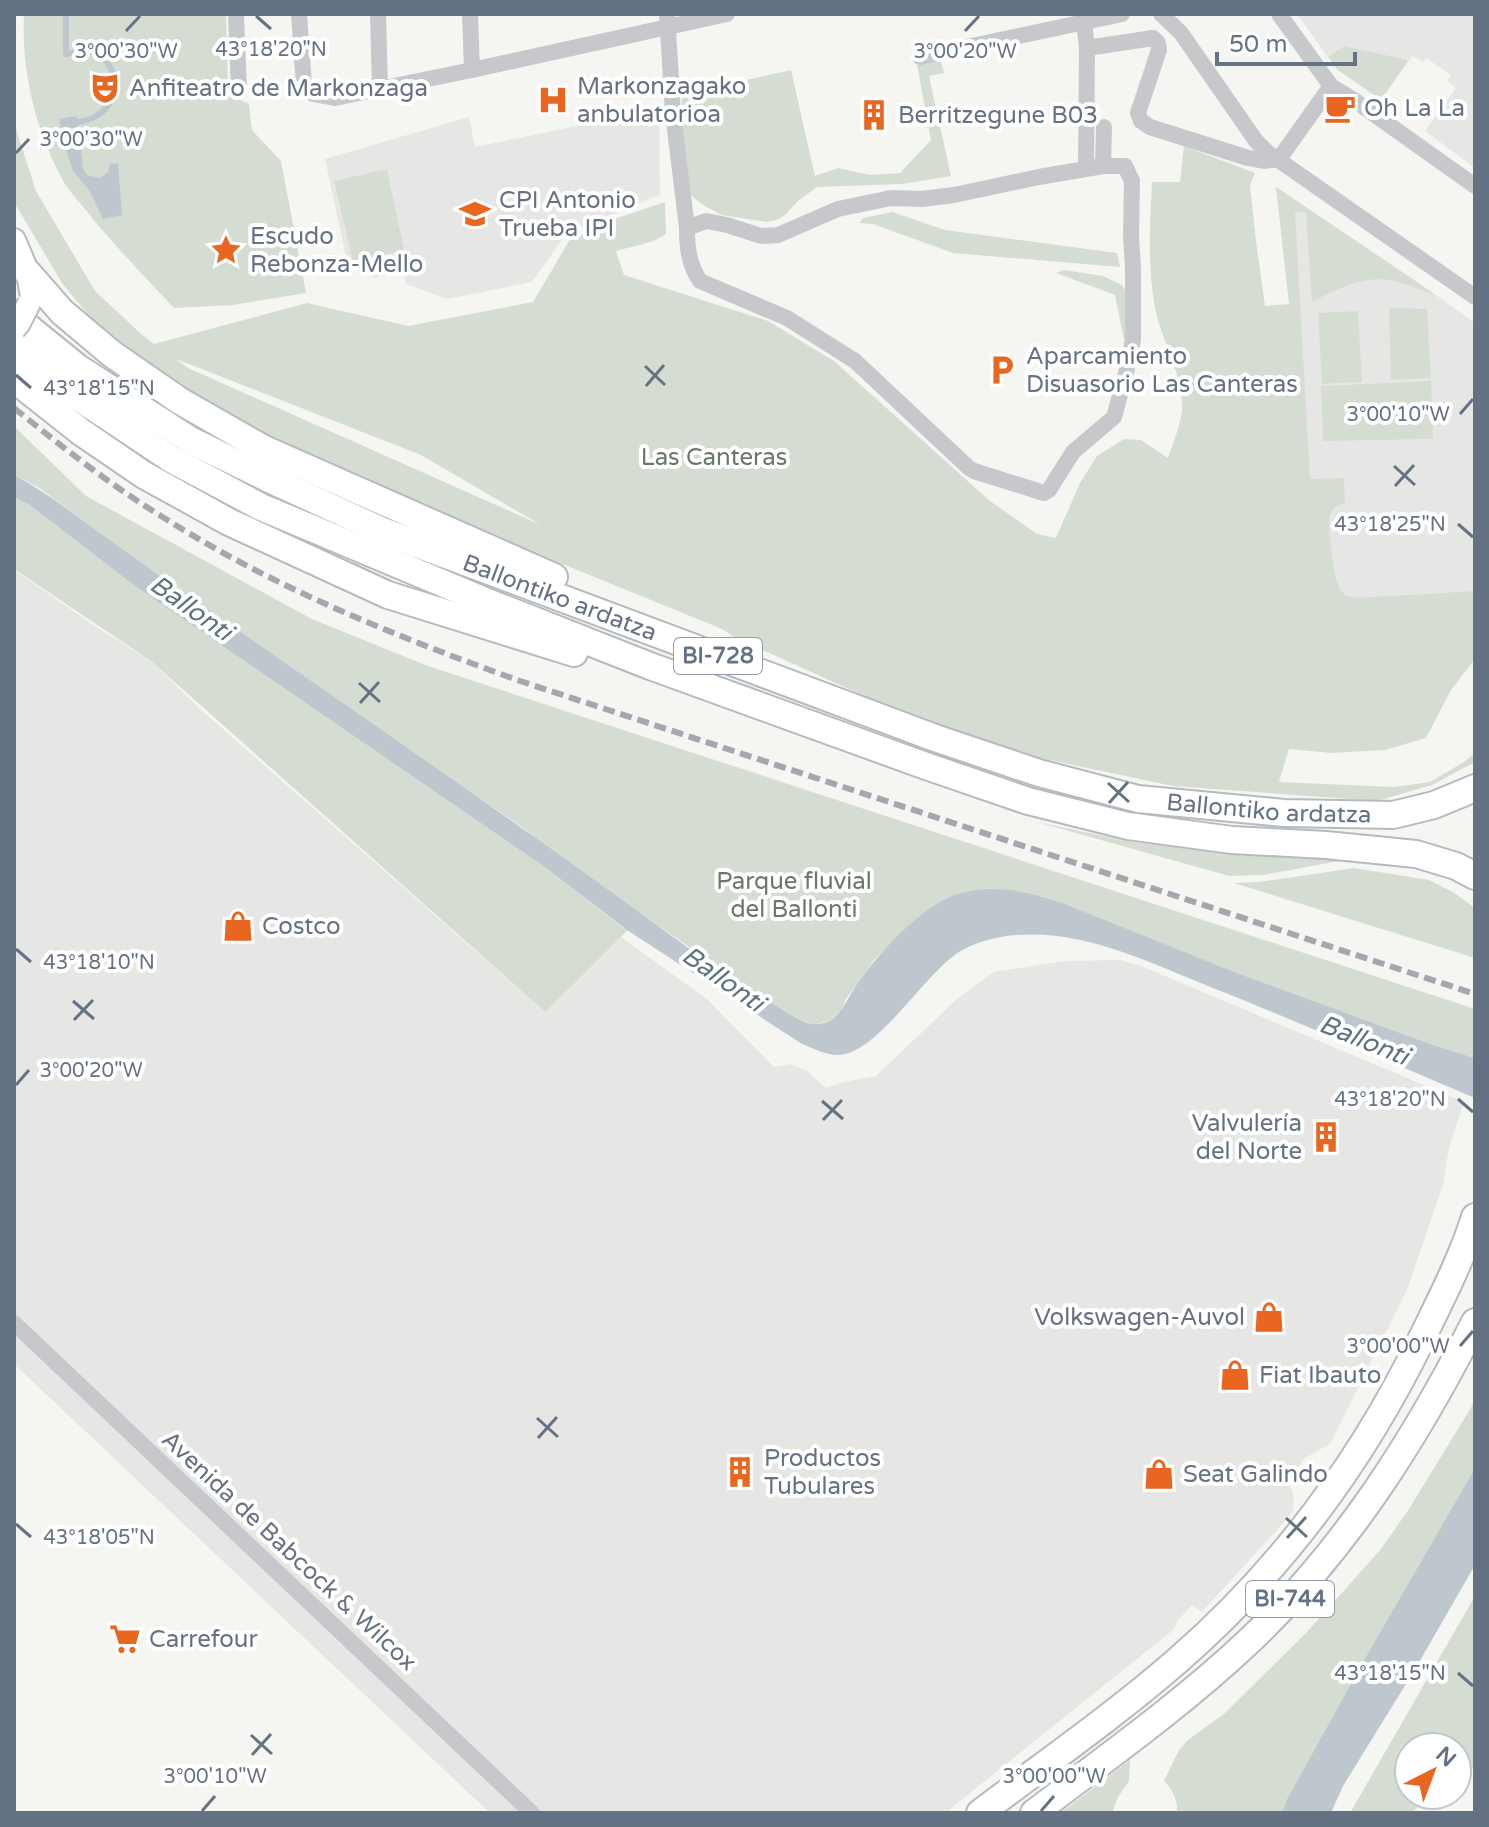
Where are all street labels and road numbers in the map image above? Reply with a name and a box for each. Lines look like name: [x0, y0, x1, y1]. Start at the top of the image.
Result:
street label: Ballontiko ardatza: [459, 548, 661, 647]
road number: BI-728: [674, 638, 762, 674]
street label: Ballontiko ardatza: [1165, 787, 1372, 829]
street label: Avenida de Babcock & Wilcox: [156, 1425, 422, 1677]
road number: BI-744: [1246, 1581, 1334, 1617]

